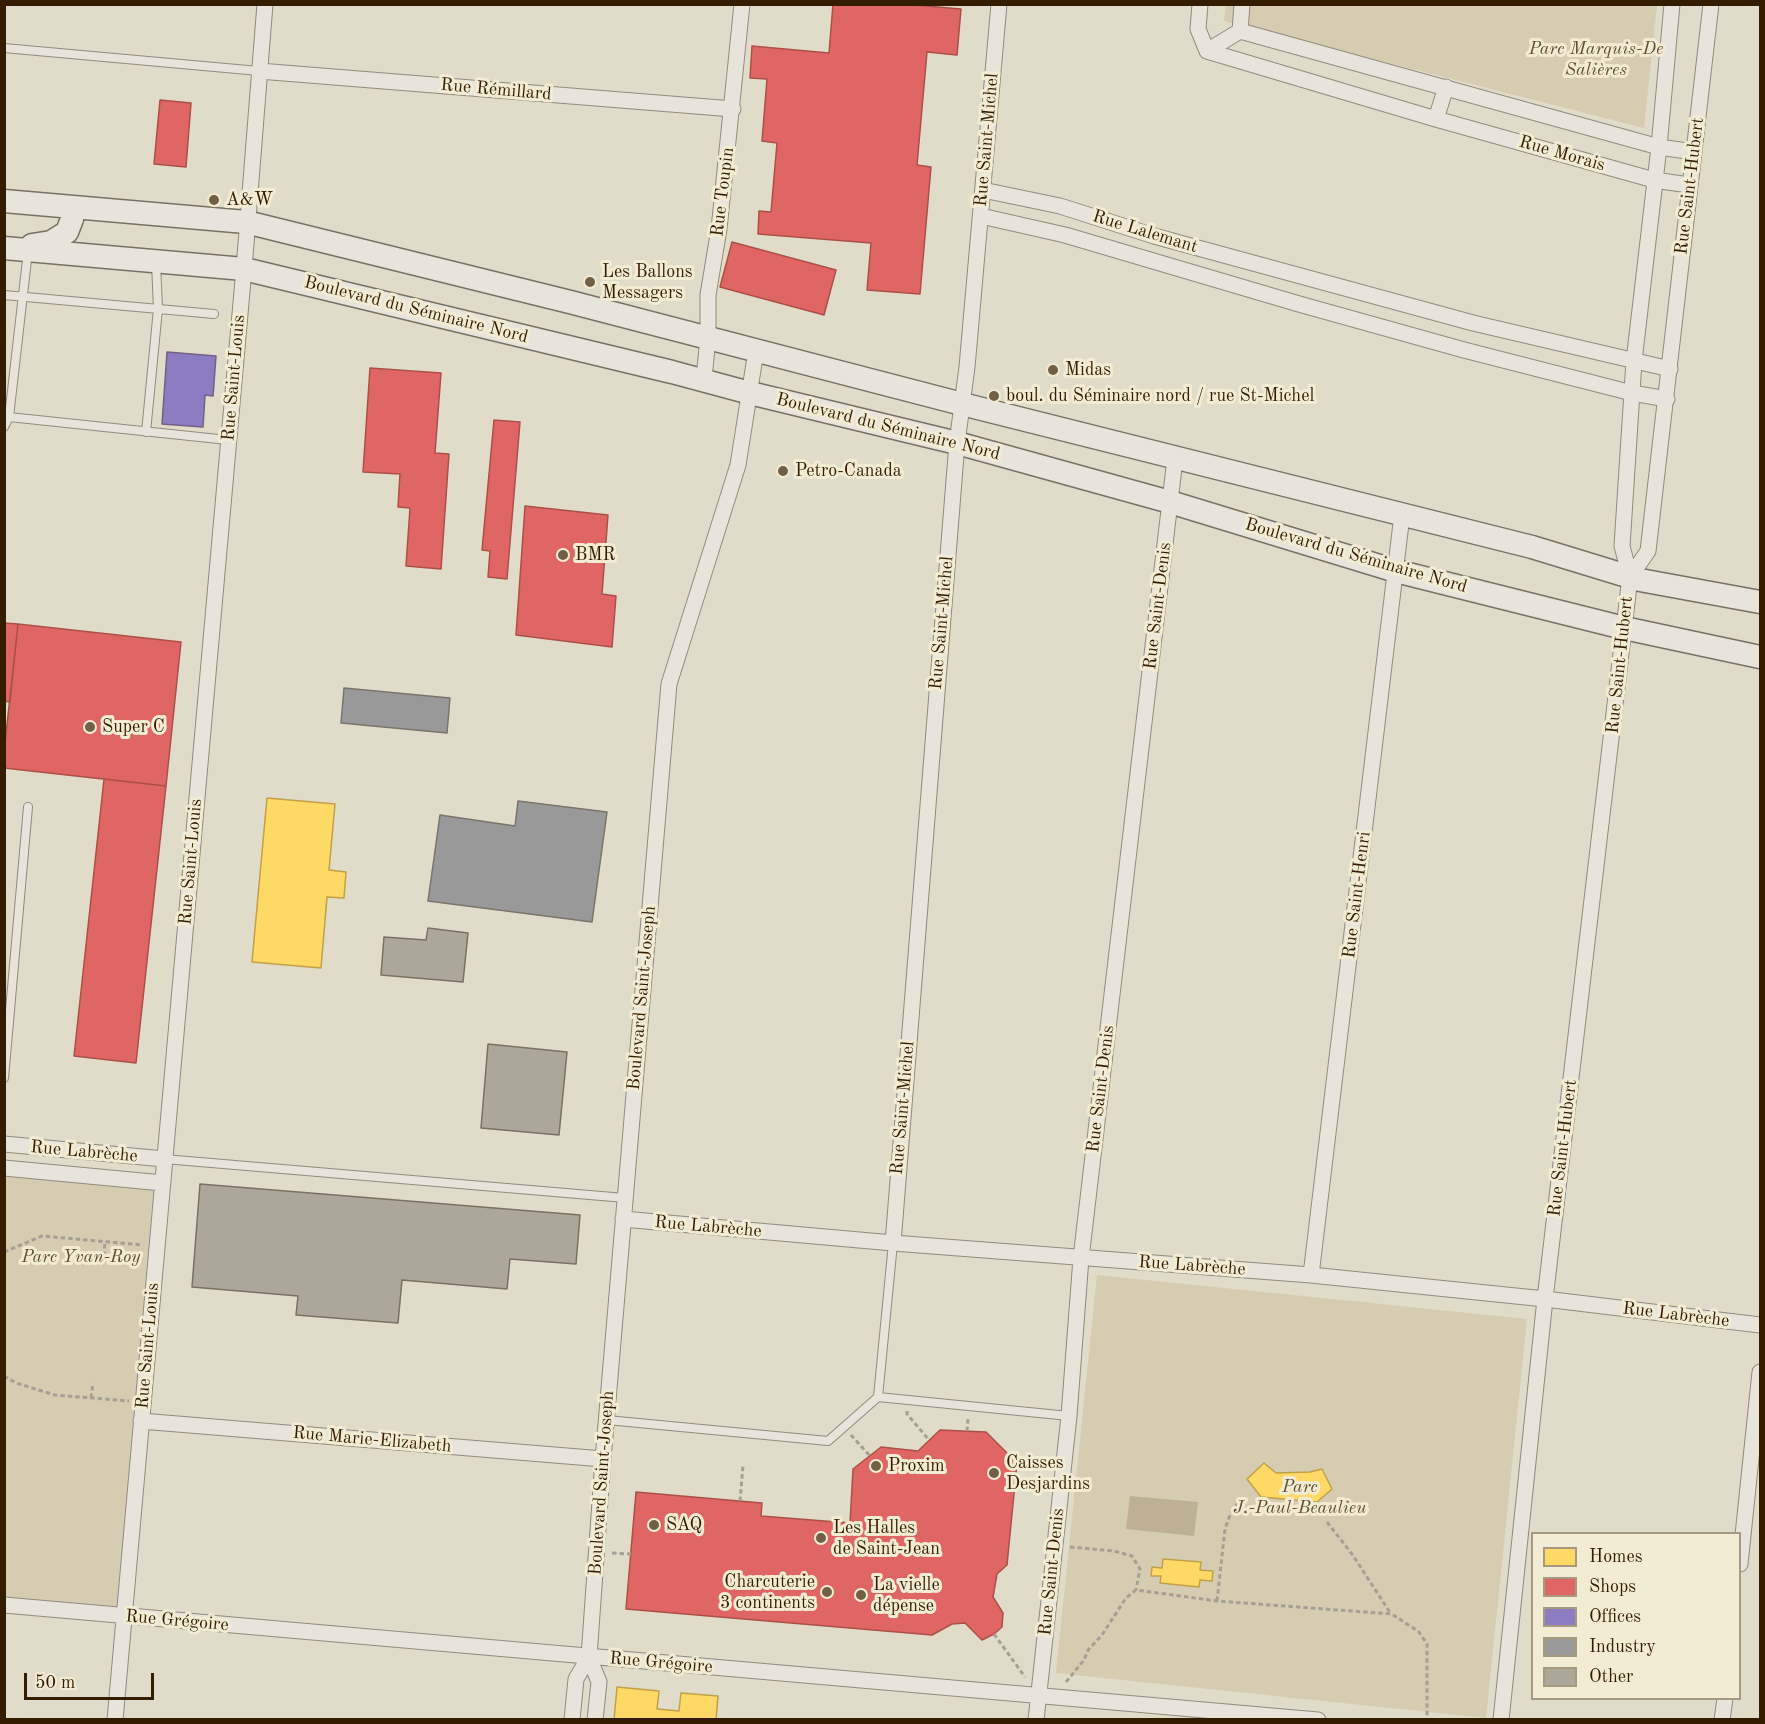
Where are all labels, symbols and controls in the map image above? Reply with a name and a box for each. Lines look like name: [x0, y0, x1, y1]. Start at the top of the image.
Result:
park label: Parc Marquis-De Salières: [1529, 38, 1663, 80]
street label: Rue Saint-Michel: [970, 72, 1004, 208]
street label: Rue Rémillard: [440, 74, 552, 106]
street label: Rue Saint-Hubert: [1671, 116, 1709, 256]
street label: Rue Morais: [1516, 131, 1608, 177]
street label: Rue Toupin: [707, 146, 739, 238]
place label: A&W: [226, 189, 273, 211]
marker: A&W: [207, 193, 221, 207]
street label: Rue Lalemant: [1090, 206, 1200, 258]
place label: Les Ballons Messagers: [602, 261, 693, 304]
street label: Boulevard du Séminaire Nord: [302, 272, 530, 348]
marker: Les Ballons Messagers: [583, 275, 597, 289]
street label: Rue Saint-Louis: [218, 314, 250, 442]
place label: Midas: [1065, 359, 1111, 381]
marker: Midas: [1046, 363, 1060, 377]
place label: boul. du Séminaire nord / rue St-Michel: [1006, 385, 1314, 407]
street label: Boulevard du Séminaire Nord: [774, 389, 1002, 465]
marker: boul. du Séminaire nord / rue St-Michel: [987, 389, 1001, 403]
place label: Petro-Canada: [795, 460, 902, 482]
marker: Petro-Canada: [776, 464, 790, 478]
street label: Boulevard du Séminaire Nord: [1242, 514, 1470, 598]
street label: Rue Saint-Denis: [1139, 541, 1177, 671]
place label: BMR: [575, 544, 615, 566]
marker: BMR: [556, 548, 570, 562]
street label: Rue Saint-Michel: [925, 555, 959, 691]
street label: Rue Saint-Hubert: [1602, 595, 1638, 735]
place label: Super C: [102, 716, 165, 738]
marker: Super C: [83, 720, 97, 734]
street label: Rue Saint-Louis: [175, 798, 207, 926]
street label: Rue Saint-Henri: [1338, 830, 1376, 960]
street label: Boulevard Saint-Joseph: [623, 905, 661, 1091]
street label: Rue Saint-Denis: [1082, 1024, 1120, 1154]
street label: Rue Saint-Michel: [886, 1040, 920, 1176]
street label: Rue Saint-Hubert: [1544, 1078, 1582, 1218]
street label: Rue Labrèche: [29, 1137, 139, 1167]
street label: Rue Labrèche: [653, 1212, 763, 1242]
park label: Parc Yvan-Roy: [21, 1246, 141, 1268]
street label: Rue Labrèche: [1138, 1251, 1246, 1281]
street label: Rue Saint-Louis: [132, 1282, 164, 1410]
street label: Rue Labrèche: [1621, 1298, 1731, 1332]
street label: Boulevard Saint-Joseph: [585, 1390, 619, 1576]
street label: Rue Marie-Elizabeth: [292, 1422, 452, 1458]
place label: Caisses Desjardins: [1006, 1452, 1090, 1494]
place label: Proxim: [888, 1455, 945, 1477]
marker: Proxim: [869, 1459, 883, 1473]
marker: Caisses Desjardins: [987, 1466, 1001, 1480]
park label: Parc J.-Paul-Beaulieu: [1234, 1476, 1366, 1518]
street label: Rue Saint-Denis: [1035, 1507, 1069, 1637]
place label: SAQ: [666, 1514, 702, 1536]
place label: Les Halles de Saint-Jean: [833, 1517, 940, 1559]
marker: SAQ: [647, 1518, 661, 1532]
marker: Les Halles de Saint-Jean: [814, 1531, 828, 1545]
legend: [1531, 1532, 1741, 1700]
text: Homes: [1589, 1548, 1643, 1566]
place label: Charcuterie 3 continents: [720, 1571, 815, 1614]
place label: La vielle dépense: [873, 1574, 940, 1616]
text: Shops: [1589, 1578, 1636, 1596]
marker: Charcuterie 3 continents: [820, 1585, 834, 1599]
marker: La vielle dépense: [854, 1588, 868, 1602]
street label: Rue Grégoire: [124, 1606, 230, 1636]
text: Offices: [1589, 1608, 1641, 1626]
text: Industry: [1589, 1638, 1656, 1656]
street label: Rue Grégoire: [608, 1648, 714, 1678]
scale bar: [27, 1661, 158, 1699]
text: Other: [1589, 1668, 1633, 1686]
text: 50 m: [35, 1674, 75, 1692]

